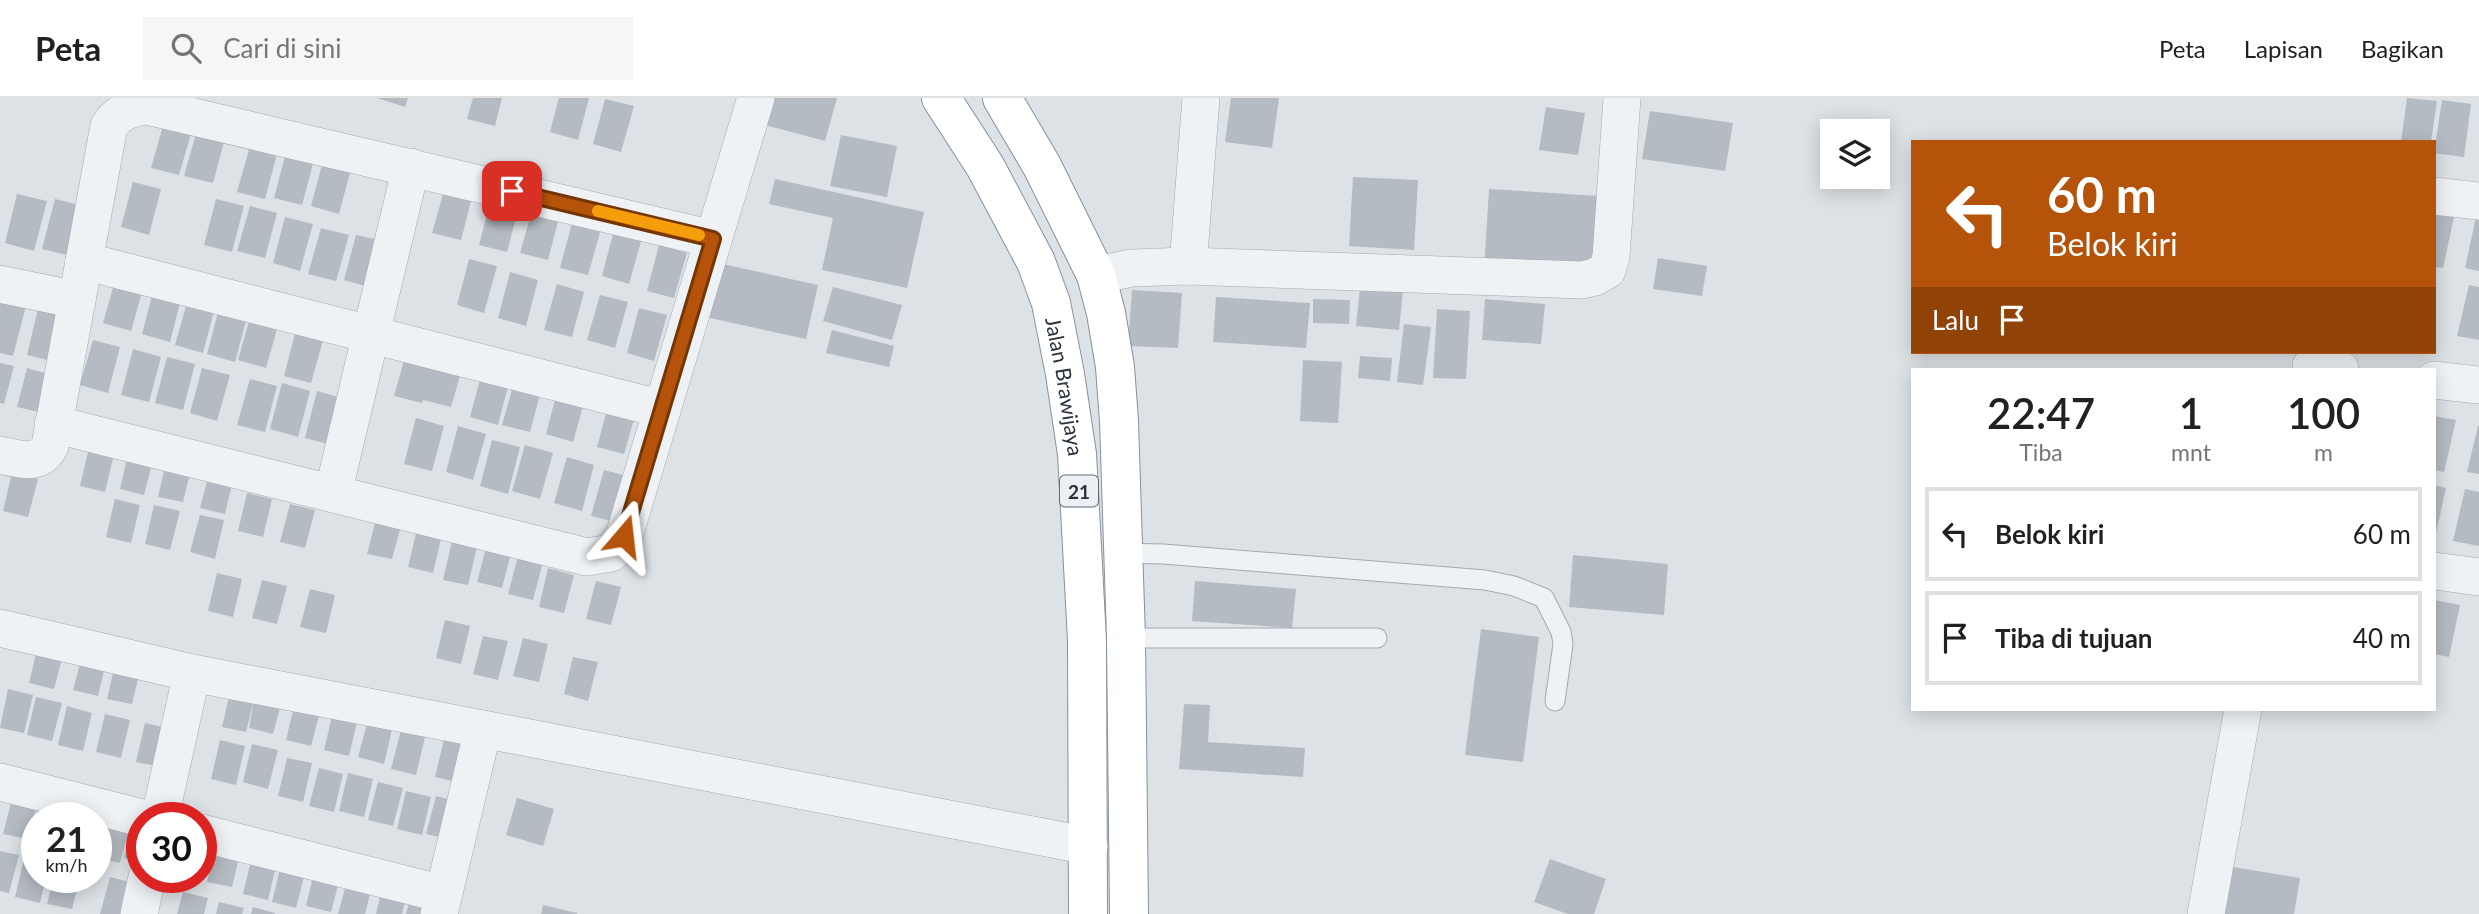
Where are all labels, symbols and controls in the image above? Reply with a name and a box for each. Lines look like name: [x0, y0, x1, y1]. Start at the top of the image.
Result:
search box: [143, 17, 633, 80]
text: Peta: [35, 28, 101, 68]
icon: search: [167, 29, 205, 67]
text: Cari di sini: [223, 32, 342, 64]
text: Peta: [2159, 34, 2206, 63]
text: Lapisan: [2244, 34, 2323, 63]
text: Bagikan: [2361, 34, 2444, 63]
map controls: [1820, 119, 1890, 189]
button: layers: [1820, 119, 1890, 189]
pin: [482, 161, 542, 221]
text: 60 m: [2047, 165, 2157, 223]
icon: left: [1932, 168, 2023, 259]
icon: arrive: [493, 172, 531, 210]
text: Belok kiri: [2047, 224, 2178, 263]
icon: arrive: [1993, 301, 2031, 339]
text: Lalu: [1932, 304, 1979, 336]
street label: Jalan Brawijaya: [1042, 315, 1090, 457]
text: 22:47: [1987, 388, 2095, 438]
text: 1: [2179, 388, 2203, 438]
text: 100: [2287, 388, 2360, 438]
text: Tiba: [2019, 438, 2063, 466]
text: mnt: [2171, 438, 2211, 466]
text: m: [2314, 438, 2333, 466]
road number: 21: [1060, 476, 1098, 506]
position arrow: [587, 499, 661, 573]
icon: left: [1936, 515, 1974, 553]
text: Belok kiri: [1995, 518, 2104, 550]
text: 60 m: [2353, 518, 2411, 550]
icon: arrive: [1936, 619, 1974, 657]
text: Tiba di tujuan: [1995, 622, 2153, 654]
text: 40 m: [2353, 622, 2411, 654]
speed limit sign: 30: [126, 802, 217, 893]
text: 21: [46, 817, 87, 859]
text: km/h: [45, 854, 88, 876]

